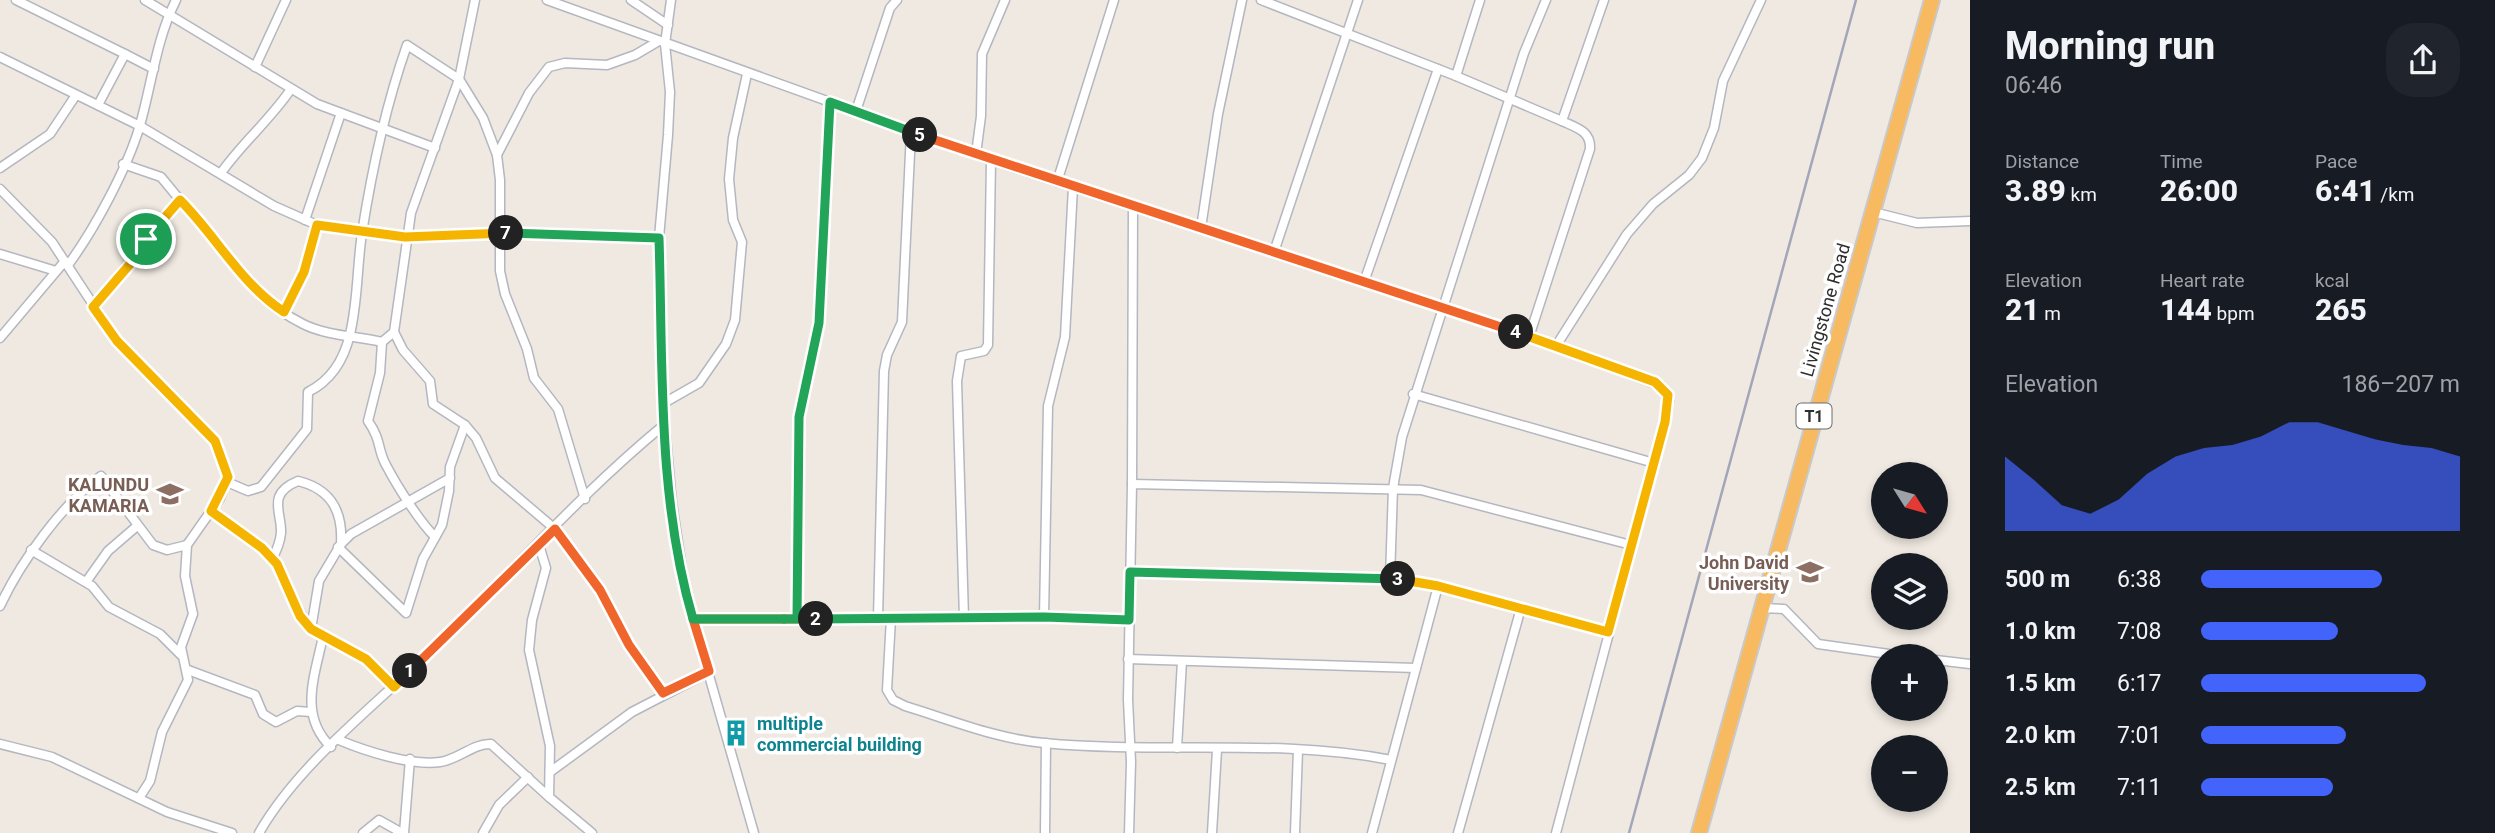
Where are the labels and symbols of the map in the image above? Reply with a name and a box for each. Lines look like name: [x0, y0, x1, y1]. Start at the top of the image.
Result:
pin: 5: [902, 118, 937, 152]
pin: [116, 209, 176, 269]
pin: 7: [489, 216, 524, 250]
street label: Livingstone Road: [1796, 241, 1854, 379]
pin: 4: [1498, 314, 1534, 350]
road number: T1: [1797, 404, 1832, 428]
north arrow: [1871, 462, 1948, 539]
place label: KALUNDU KAMARIA: [68, 474, 150, 516]
school or university icon: KALUNDU KAMARIA: [155, 479, 185, 509]
place label: John David University: [1699, 552, 1790, 594]
school or university icon: John David University: [1795, 557, 1825, 587]
pin: 3: [1380, 562, 1416, 596]
pin: 2: [798, 602, 834, 636]
pin: 1: [392, 654, 428, 688]
place label: multiple commercial building: [757, 713, 922, 755]
building icon: multiple commercial building: [721, 718, 751, 748]

